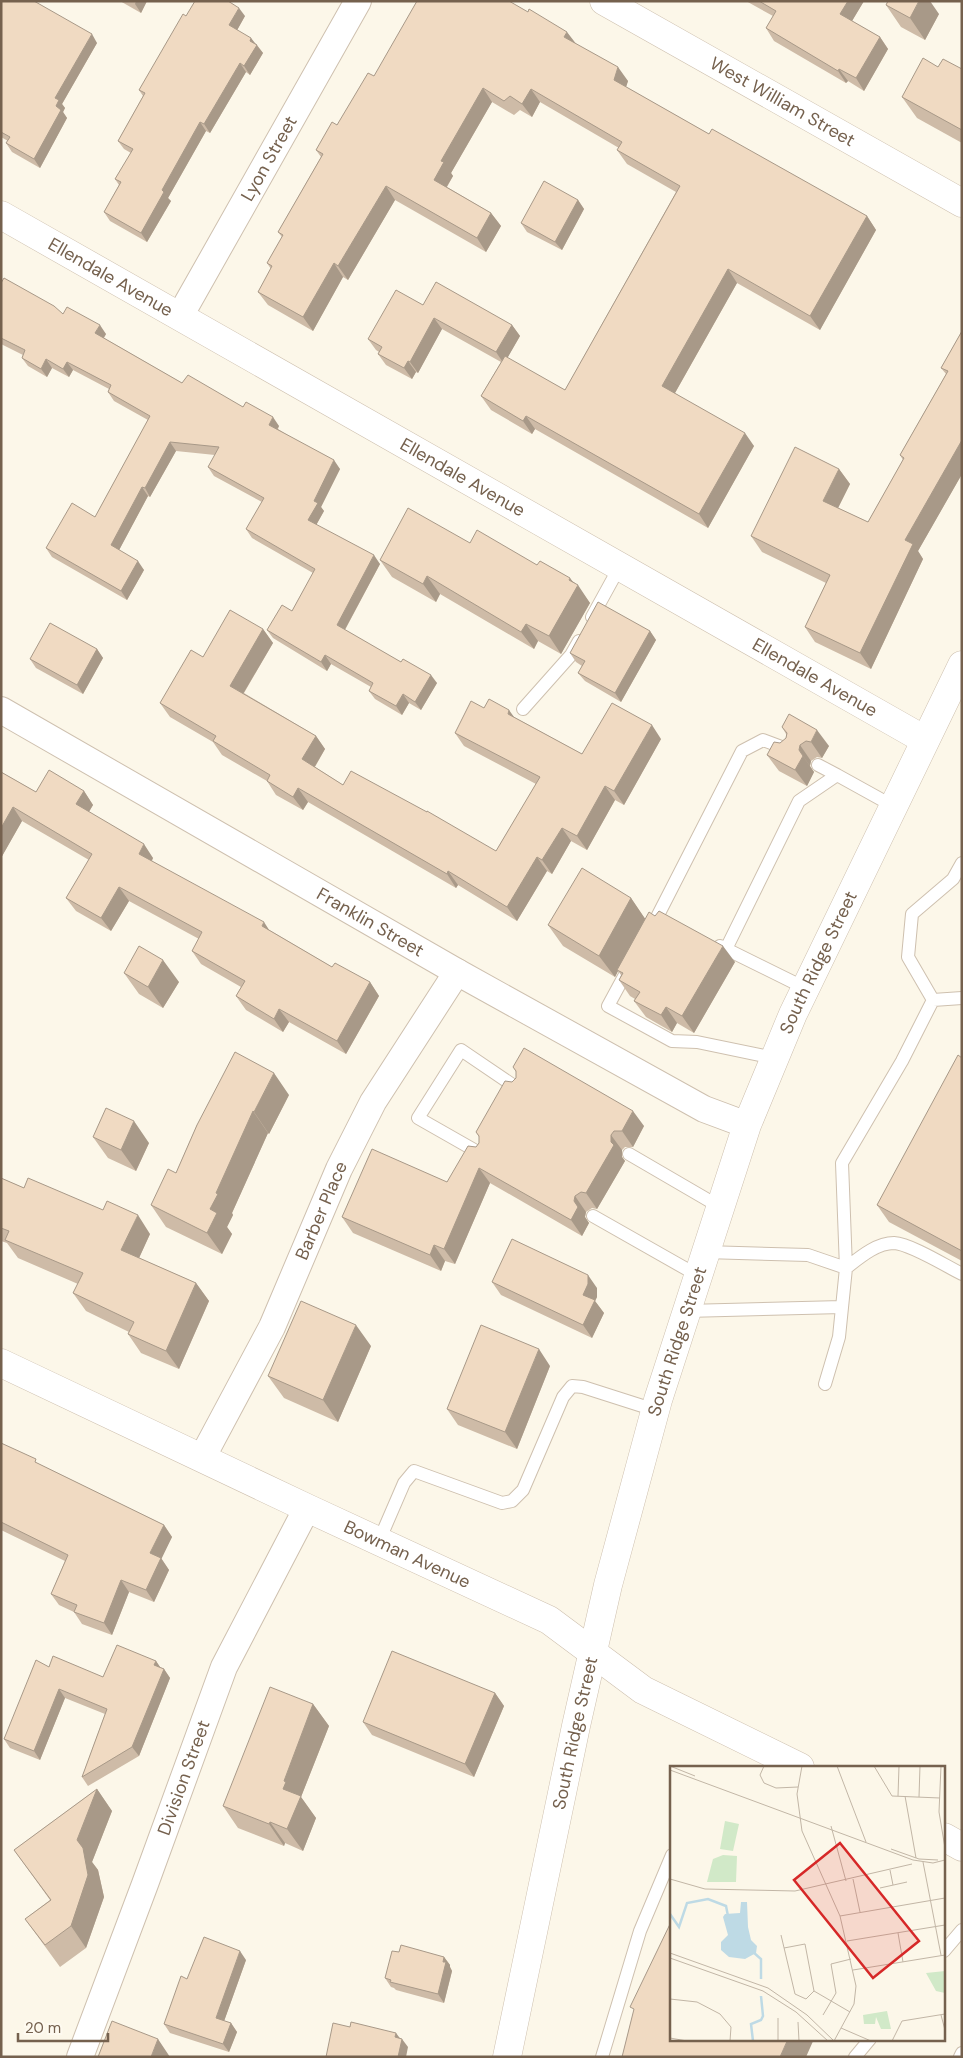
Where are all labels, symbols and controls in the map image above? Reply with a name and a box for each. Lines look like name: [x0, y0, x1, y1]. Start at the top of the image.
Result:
street label: West William Street: [706, 51, 859, 152]
street label: Lyon Street: [235, 111, 303, 205]
street label: Ellendale Avenue: [44, 232, 177, 322]
street label: Ellendale Avenue: [396, 432, 530, 522]
street label: Ellendale Avenue: [748, 632, 882, 722]
street label: Franklin Street: [312, 882, 428, 963]
street label: South Ridge Street: [774, 887, 863, 1037]
street label: Barber Place: [290, 1157, 353, 1264]
street label: South Ridge Street: [642, 1264, 712, 1419]
street label: Bowman Avenue: [340, 1515, 474, 1594]
street label: South Ridge Street: [547, 1654, 603, 1812]
street label: Division Street: [152, 1717, 216, 1839]
inset map: [670, 1766, 946, 2040]
scale bar: [18, 2010, 108, 2042]
text: 20 m: [25, 2018, 61, 2038]

